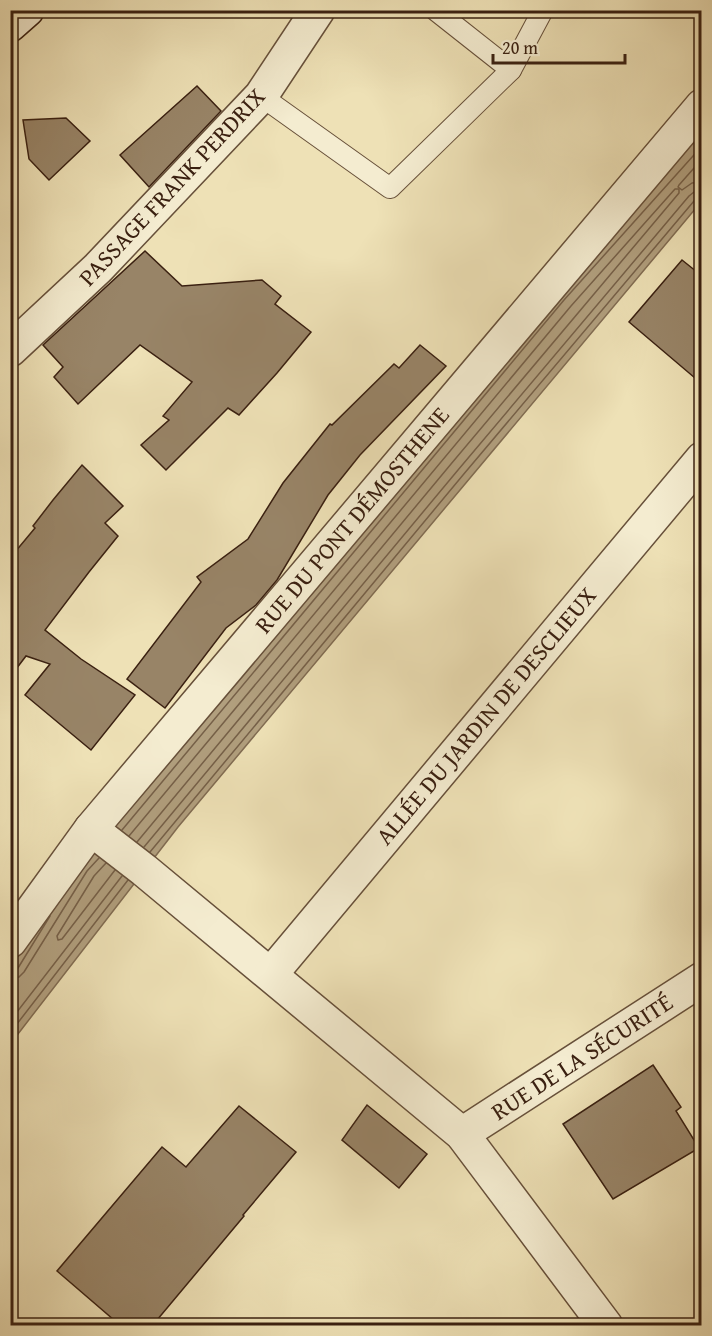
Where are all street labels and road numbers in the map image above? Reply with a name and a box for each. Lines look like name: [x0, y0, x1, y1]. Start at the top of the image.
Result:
street label: PASSAGE FRANK PERDRIX: [70, 80, 273, 294]
street label: RUE DU PONT DÉMOSTHENE: [246, 399, 457, 641]
street label: ALLÉE DU JARDIN DE DESCLIEUX: [367, 579, 604, 852]
street label: RUE DE LA SÉCURITÉ: [484, 985, 679, 1128]

